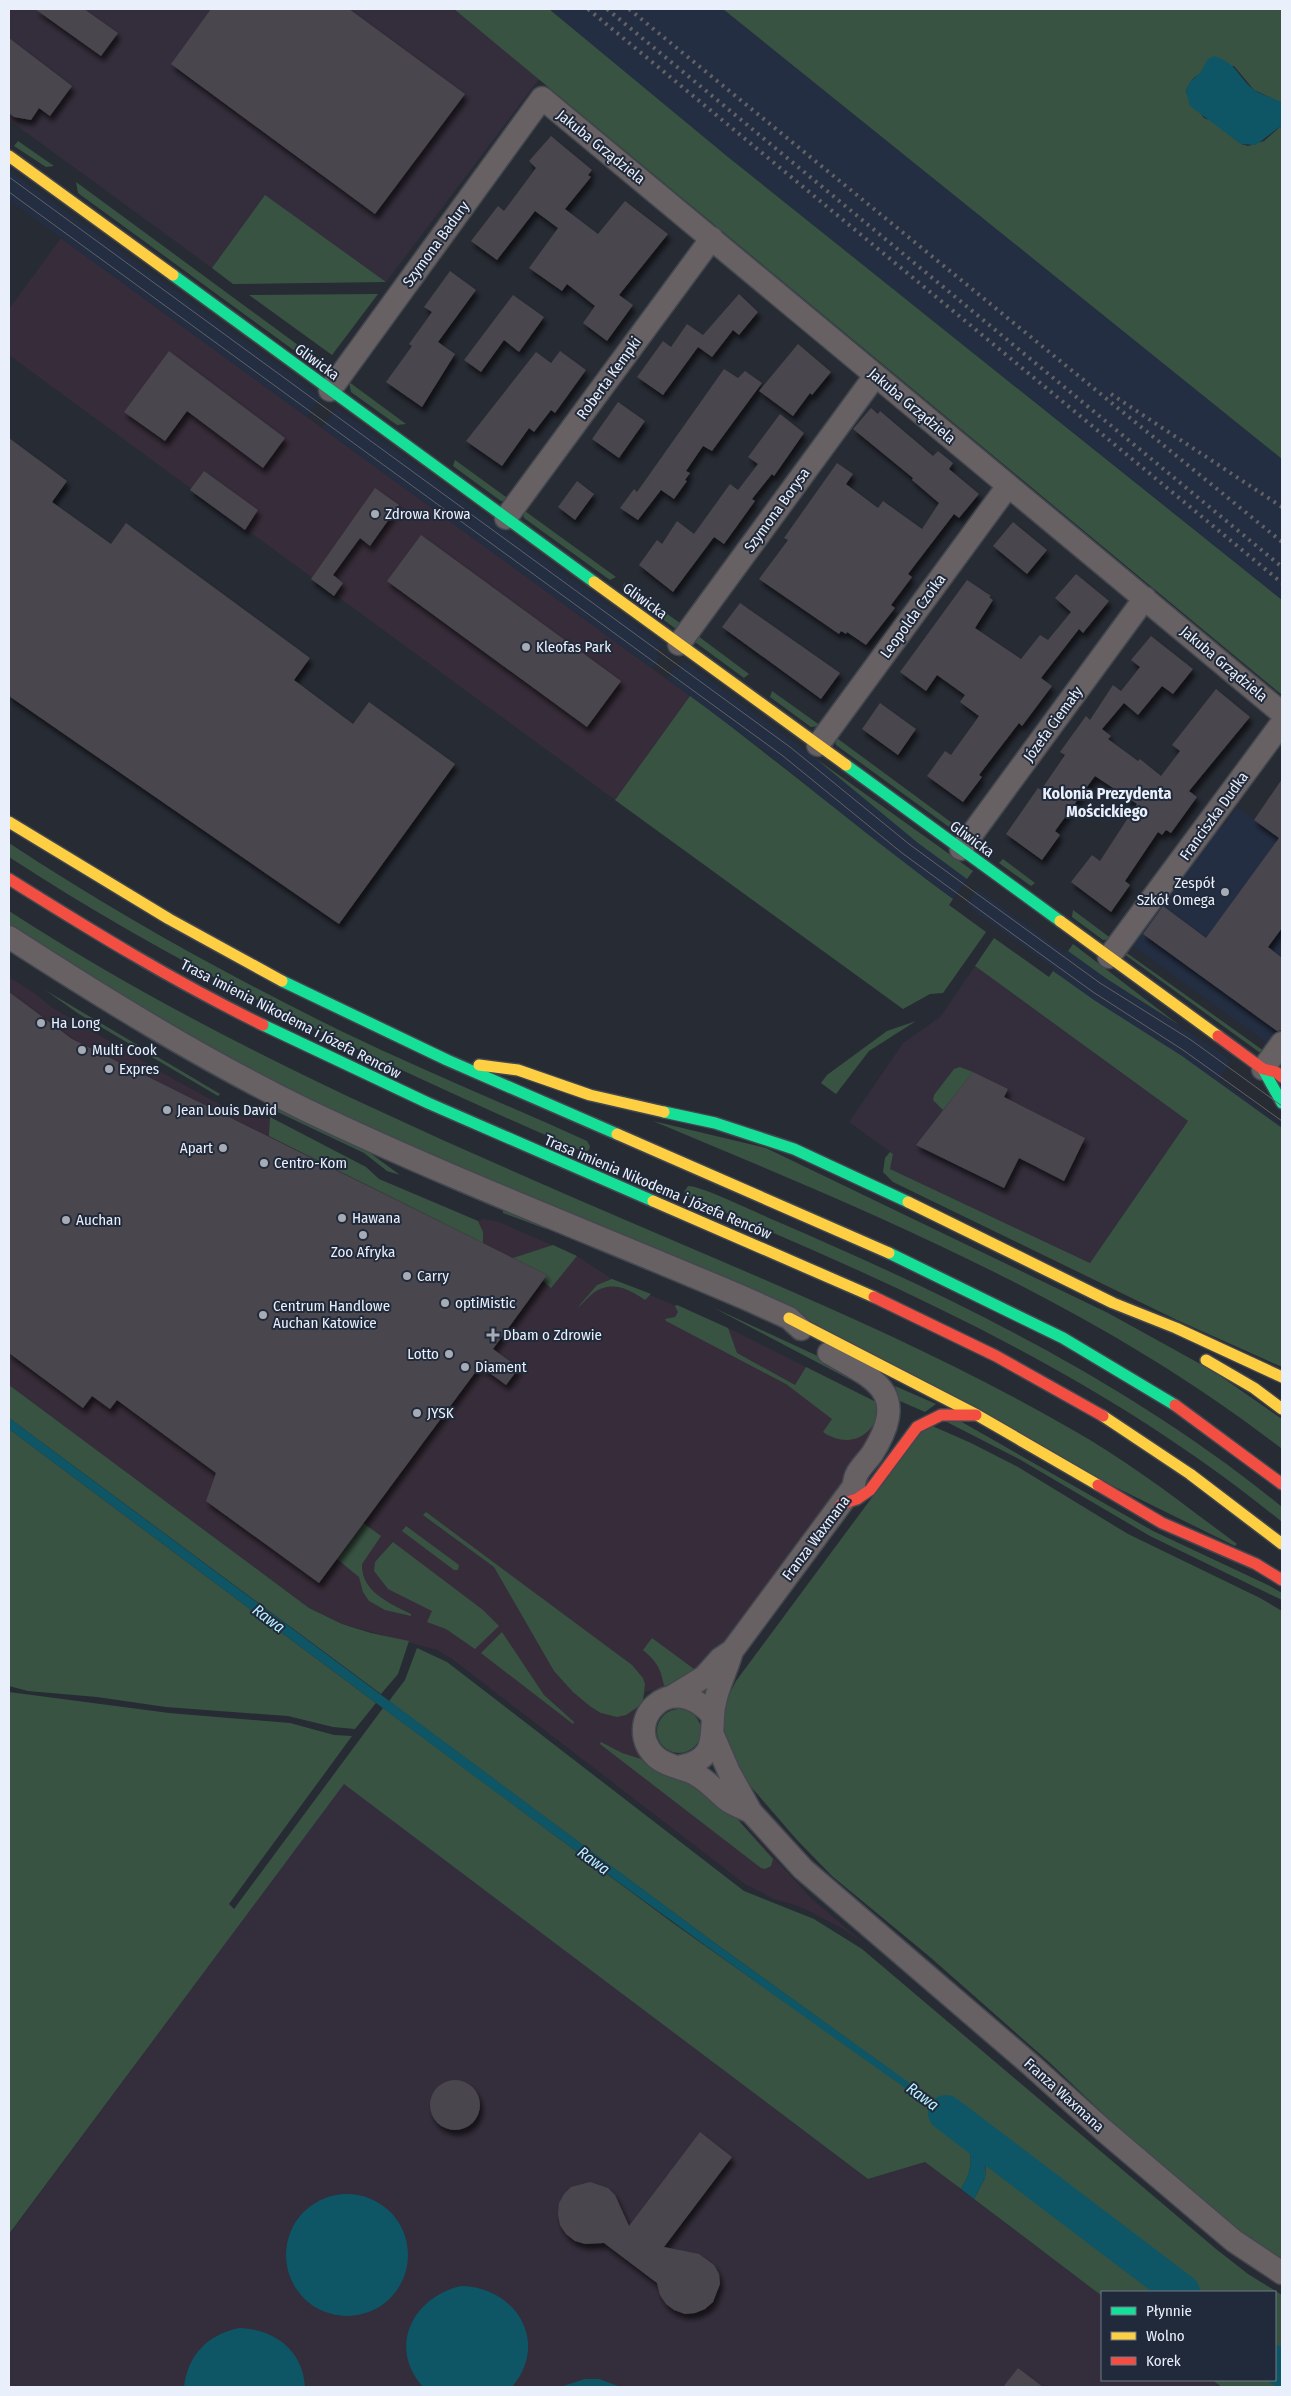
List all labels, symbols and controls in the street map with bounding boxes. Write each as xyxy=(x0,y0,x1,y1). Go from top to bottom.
street label: Jakuba Grządziela xyxy=(553,106,649,188)
street label: Szymona Badury xyxy=(399,197,473,290)
street label: Roberta Kempki xyxy=(573,333,645,423)
street label: Gliwicka xyxy=(291,340,343,384)
street label: Jakuba Grządziela xyxy=(865,364,959,448)
street label: Szymona Borysa xyxy=(740,464,814,556)
place label: Zdrowa Krowa xyxy=(385,505,471,523)
marker: Zdrowa Krowa xyxy=(369,508,381,520)
street label: Leopolda Czoika xyxy=(876,570,950,662)
street label: Gliwicka xyxy=(619,579,671,623)
street label: Jakuba Grządziela xyxy=(1177,622,1271,706)
place label: Kleofas Park xyxy=(536,638,611,656)
marker: Kleofas Park xyxy=(520,641,532,653)
street label: Józefa Ciemały xyxy=(1020,683,1087,765)
street label: Franciszka Dudka xyxy=(1176,768,1252,864)
district label: Kolonia Prezydenta Mościckiego xyxy=(1043,784,1171,821)
street label: Gliwicka xyxy=(946,817,998,861)
place label: Zespół Szkół Omega xyxy=(1137,874,1216,909)
marker: Zespół Szkół Omega xyxy=(1219,886,1231,898)
street label: Trasa imienia Nikodema i Józefa Renców xyxy=(178,955,404,1083)
place label: Ha Long xyxy=(51,1014,100,1032)
marker: Ha Long xyxy=(35,1017,47,1029)
place label: Multi Cook xyxy=(92,1041,157,1059)
marker: Multi Cook xyxy=(76,1044,88,1056)
place label: Expres xyxy=(119,1060,159,1078)
marker: Expres xyxy=(103,1063,115,1075)
place label: Jean Louis David xyxy=(177,1101,277,1119)
marker: Jean Louis David xyxy=(161,1104,173,1116)
street label: Trasa imienia Nikodema i Józefa Renców xyxy=(542,1131,774,1243)
place label: Apart xyxy=(180,1139,213,1157)
marker: Apart xyxy=(217,1142,229,1154)
place label: Centro-Kom xyxy=(274,1154,347,1172)
marker: Centro-Kom xyxy=(258,1157,270,1169)
place label: Hawana xyxy=(352,1209,401,1227)
place label: Auchan xyxy=(76,1211,121,1229)
marker: Hawana xyxy=(336,1212,348,1224)
marker: Auchan xyxy=(60,1214,72,1226)
marker: Zoo Afryka xyxy=(357,1229,369,1241)
place label: Zoo Afryka xyxy=(331,1243,395,1261)
place label: Carry xyxy=(417,1267,449,1285)
marker: Carry xyxy=(401,1270,413,1282)
place label: optiMistic xyxy=(455,1294,516,1312)
place label: Centrum Handlowe Auchan Katowice xyxy=(273,1297,390,1332)
marker: optiMistic xyxy=(439,1297,451,1309)
marker: Centrum Handlowe Auchan Katowice xyxy=(257,1309,269,1321)
place label: Dbam o Zdrowie xyxy=(503,1326,602,1344)
marker: Dbam o Zdrowie xyxy=(487,1329,499,1341)
place label: Lotto xyxy=(407,1345,439,1363)
marker: Lotto xyxy=(443,1348,455,1360)
place label: Diament xyxy=(475,1358,527,1376)
marker: Diament xyxy=(459,1361,471,1373)
place label: JYSK xyxy=(427,1404,454,1422)
marker: JYSK xyxy=(411,1407,423,1419)
street label: Franza Waxmana xyxy=(778,1492,854,1584)
water label: Rawa xyxy=(249,1600,289,1637)
water label: Rawa xyxy=(574,1842,614,1879)
street label: Franza Waxmana xyxy=(1020,2054,1108,2136)
water label: Rawa xyxy=(903,2078,943,2115)
legend xyxy=(1101,2291,1276,2381)
text: Płynnie xyxy=(1146,2302,1192,2320)
text: Wolno xyxy=(1146,2327,1185,2345)
text: Korek xyxy=(1146,2352,1181,2370)

